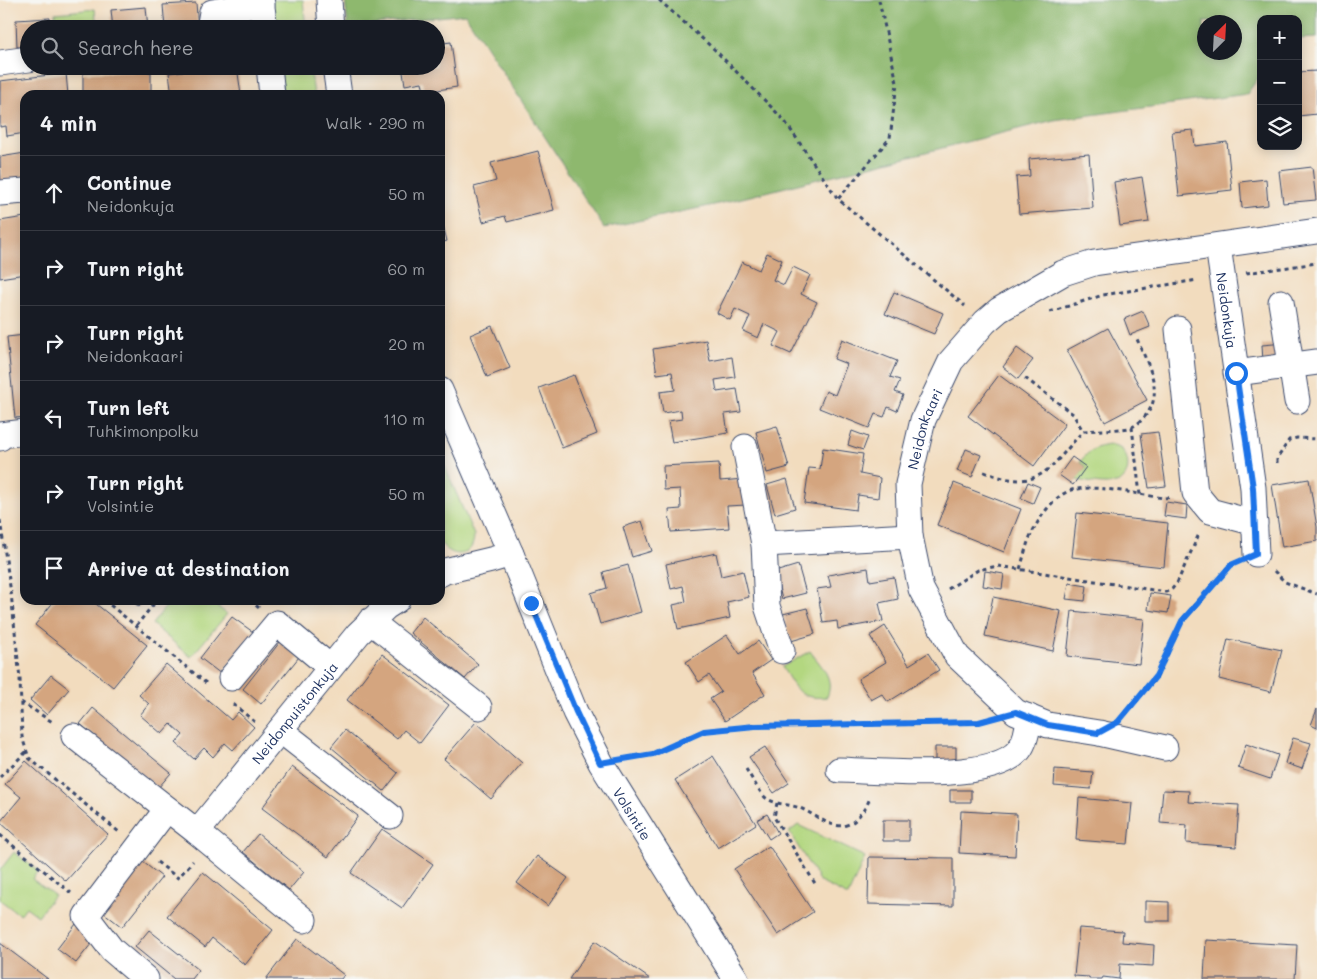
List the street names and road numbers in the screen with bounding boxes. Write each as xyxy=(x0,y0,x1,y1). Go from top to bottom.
street label: Neidonkuja xyxy=(1212,271,1242,350)
street label: Neidonkaari xyxy=(902,385,946,471)
street label: Neidonpuistonkuja xyxy=(247,657,341,768)
street label: Volsintie xyxy=(609,784,656,844)

